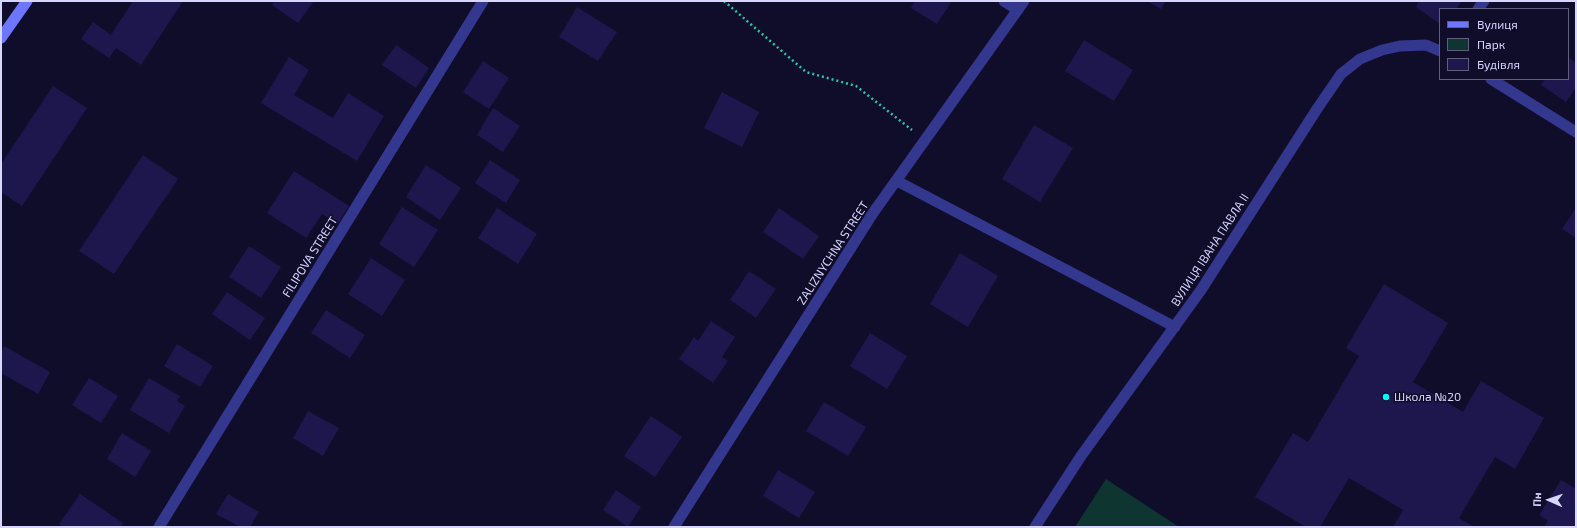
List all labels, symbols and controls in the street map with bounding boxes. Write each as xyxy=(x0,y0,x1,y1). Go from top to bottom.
legend xyxy=(1439,8,1569,80)
text: Вулиця xyxy=(1477,17,1518,31)
text: Парк xyxy=(1477,37,1505,51)
text: Будівля xyxy=(1477,57,1520,71)
street label: ВУЛИЦЯ ІВАНА ПАВЛА II xyxy=(1168,191,1252,309)
street label: ZALIZNYCHNA STREET xyxy=(794,199,872,307)
street label: FILIPOVA STREET xyxy=(279,214,341,300)
place label: Школа №20 xyxy=(1394,390,1461,404)
marker: Школа №20 xyxy=(1381,392,1391,402)
north arrow xyxy=(1529,480,1569,520)
text: Пн xyxy=(1530,492,1543,507)

